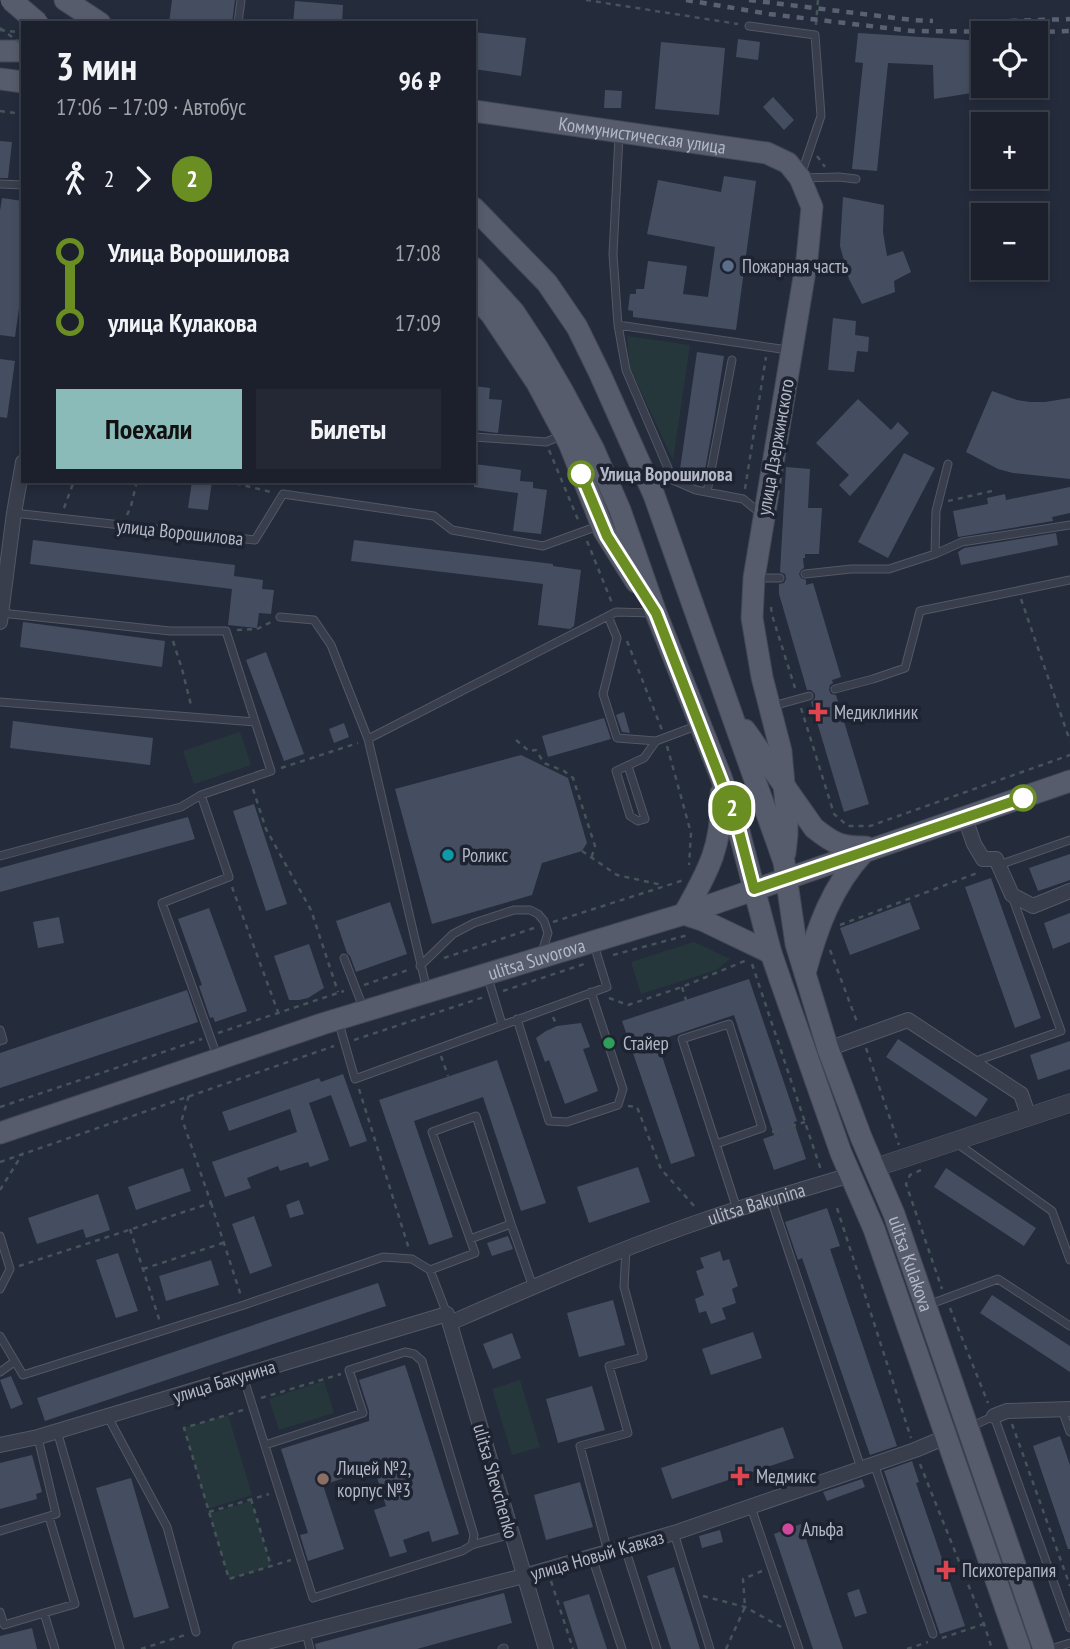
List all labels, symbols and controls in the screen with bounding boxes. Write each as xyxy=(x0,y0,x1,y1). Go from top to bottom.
map controls xyxy=(971,21,1048,280)
button: locate xyxy=(971,21,1048,98)
text: 3 мин xyxy=(56,41,137,90)
text: 96 ₽ xyxy=(398,64,441,97)
text: 17:06 – 17:09 · Автобус xyxy=(56,92,246,121)
street label: Коммунистическая улица xyxy=(557,111,727,159)
button: + xyxy=(971,112,1048,189)
icon: walk xyxy=(56,160,94,198)
icon: forward xyxy=(124,160,162,198)
text: 2 xyxy=(186,163,198,194)
text: 2 xyxy=(104,164,114,193)
button: − xyxy=(971,203,1048,280)
text: Улица Ворошилова xyxy=(108,236,289,269)
text: 17:08 xyxy=(395,238,441,267)
place label: Пожарная часть xyxy=(742,254,848,278)
marker: Пожарная часть xyxy=(720,258,736,274)
text: улица Кулакова xyxy=(108,306,257,339)
text: 17:09 xyxy=(395,308,441,337)
street label: улица Дзержинского xyxy=(751,377,799,517)
button: Поехали xyxy=(56,389,242,469)
button: Билеты xyxy=(256,389,441,469)
marker: Улица Ворошилова xyxy=(568,461,594,487)
place label: Улица Ворошилова xyxy=(599,462,733,486)
street label: улица Ворошилова xyxy=(115,513,245,551)
place label: Медиклиник xyxy=(834,700,919,724)
marker: Медиклиник xyxy=(808,702,828,722)
line badge: 2 xyxy=(709,785,755,831)
unlabelled marker xyxy=(1010,785,1036,811)
text: 2 xyxy=(726,792,738,823)
place label: Роликс xyxy=(462,843,509,867)
marker: Роликс xyxy=(440,847,456,863)
street label: ulitsa Suvorova xyxy=(485,933,588,985)
place label: Стайер xyxy=(623,1031,669,1055)
marker: Стайер xyxy=(601,1035,617,1051)
street label: ulitsa Bakunina xyxy=(704,1177,808,1230)
street label: ulitsa Kulakova xyxy=(884,1213,939,1315)
street label: улица Бакунина xyxy=(170,1354,278,1408)
street label: ulitsa Shevchenko xyxy=(468,1421,524,1541)
place label: Лицей №2, корпус №3 xyxy=(336,1456,411,1502)
place label: Медмикс xyxy=(756,1464,816,1488)
marker: Медмикс xyxy=(730,1466,750,1486)
marker: Лицей №2, корпус №3 xyxy=(315,1471,331,1487)
place label: Альфа xyxy=(802,1517,844,1541)
marker: Альфа xyxy=(780,1521,796,1537)
street label: улица Новый Кавказ xyxy=(527,1524,667,1586)
place label: Психотерапия xyxy=(962,1558,1056,1582)
marker: Психотерапия xyxy=(936,1560,956,1580)

